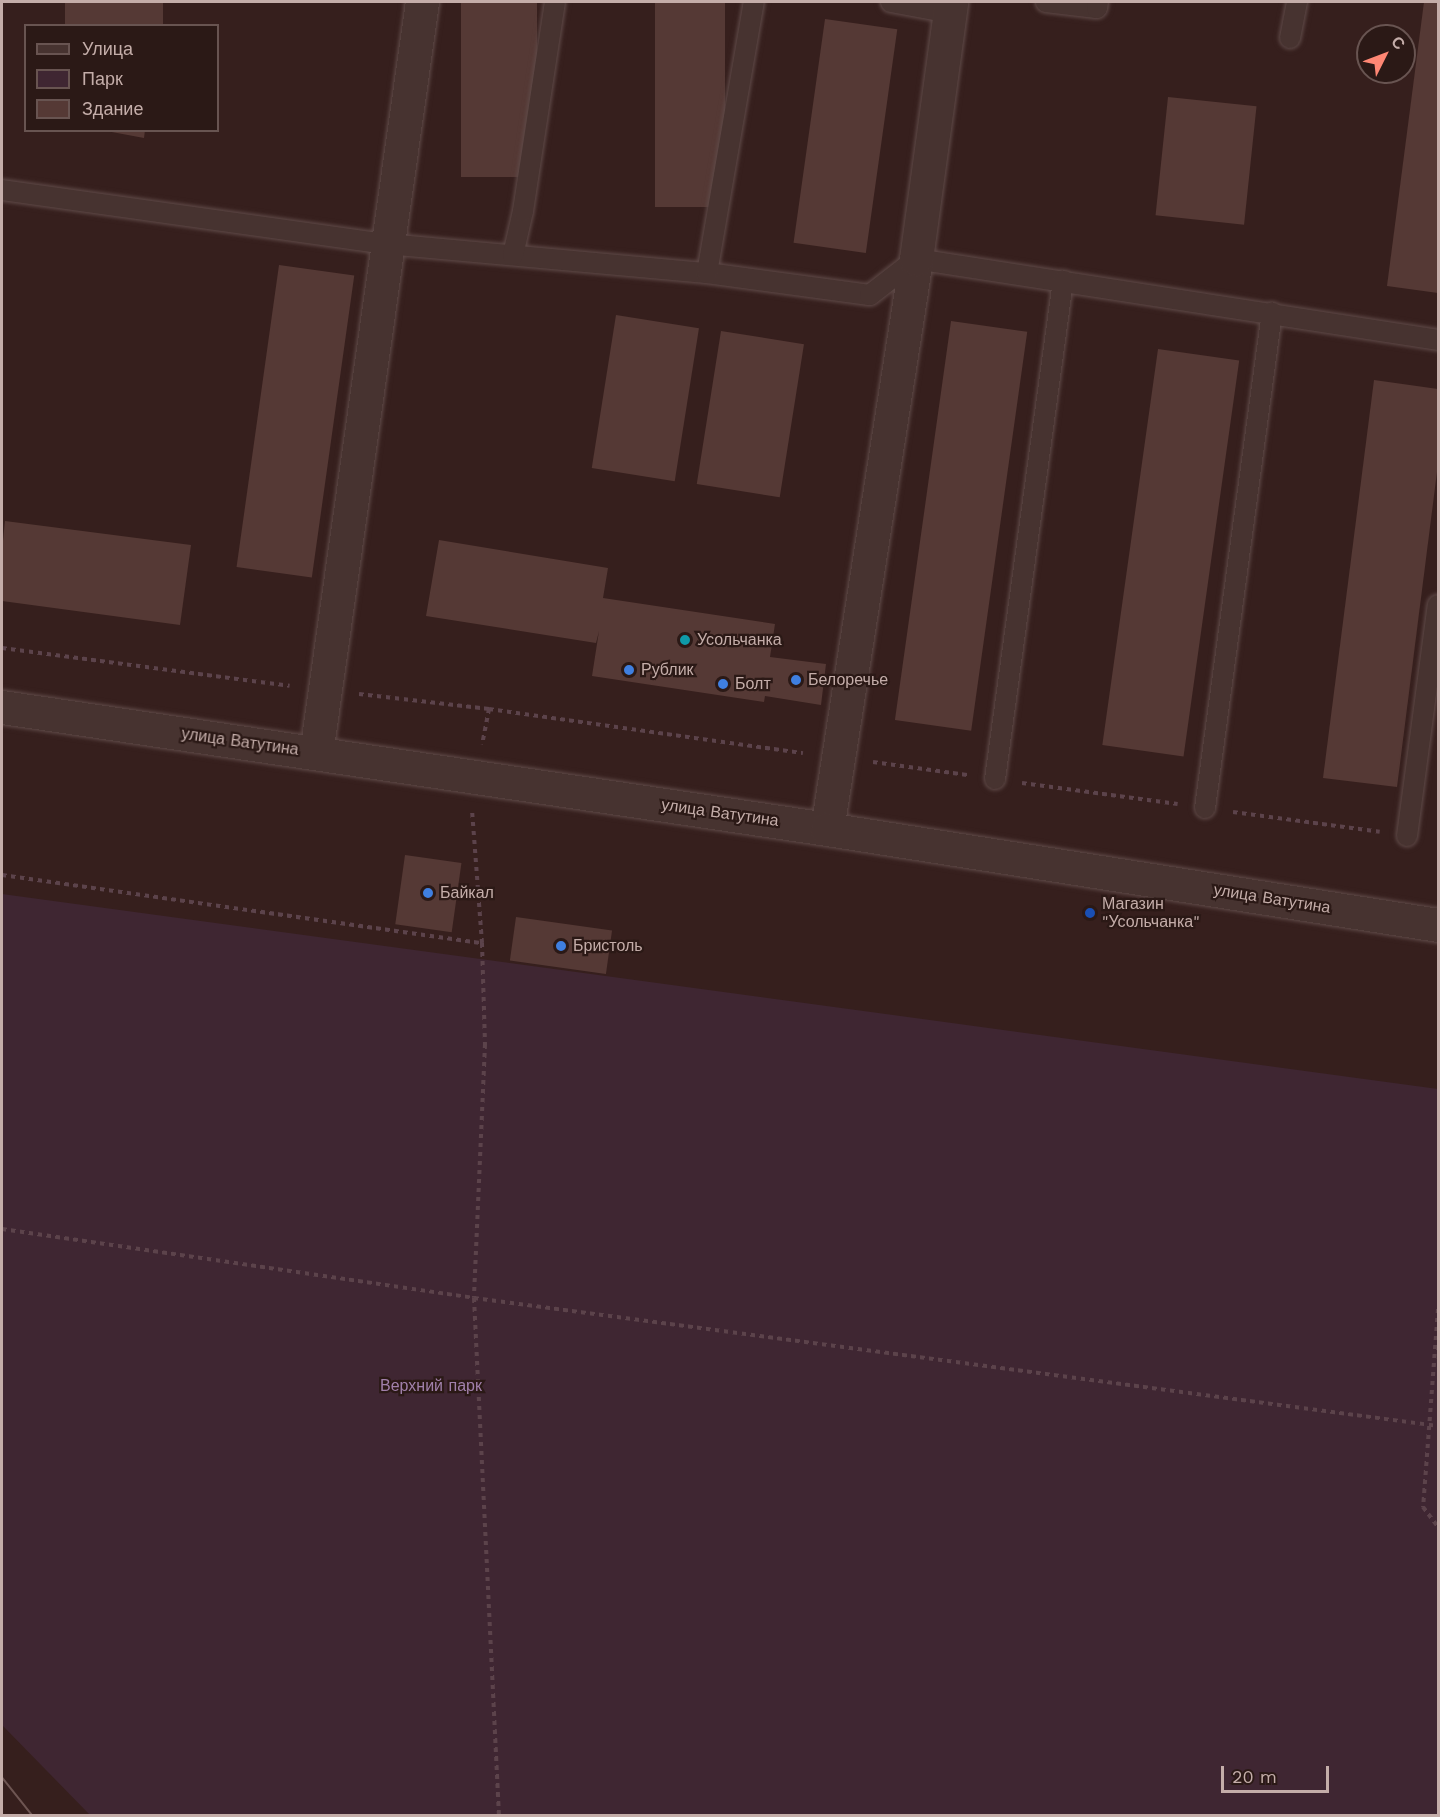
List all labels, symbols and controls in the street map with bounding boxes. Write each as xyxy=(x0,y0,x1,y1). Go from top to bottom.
legend xyxy=(24,24,219,132)
north arrow xyxy=(1356,24,1416,84)
text: С xyxy=(1387,32,1409,54)
text: Улица xyxy=(82,38,133,59)
text: Парк xyxy=(82,68,123,89)
text: Здание xyxy=(82,98,143,119)
place label: Усольчанка xyxy=(697,630,782,650)
marker: Усольчанка xyxy=(678,633,692,647)
place label: Рублик xyxy=(641,660,694,680)
marker: Рублик xyxy=(622,663,636,677)
place label: Белоречье xyxy=(808,670,888,690)
marker: Белоречье xyxy=(789,673,803,687)
place label: Болт xyxy=(735,674,771,694)
marker: Болт xyxy=(716,677,730,691)
street label: улица Ватутина xyxy=(180,724,300,760)
street label: улица Ватутина xyxy=(660,795,780,831)
street label: улица Ватутина xyxy=(1212,880,1332,918)
place label: Байкал xyxy=(440,883,494,903)
marker: Байкал xyxy=(421,886,435,900)
place label: Магазин "Усольчанка" xyxy=(1102,894,1200,932)
marker: Магазин "Усольчанка" xyxy=(1083,906,1097,920)
place label: Бристоль xyxy=(573,936,643,956)
marker: Бристоль xyxy=(554,939,568,953)
park label: Верхний парк xyxy=(380,1376,482,1396)
scale bar xyxy=(1224,1754,1332,1792)
text: 20 m xyxy=(1232,1766,1277,1787)

